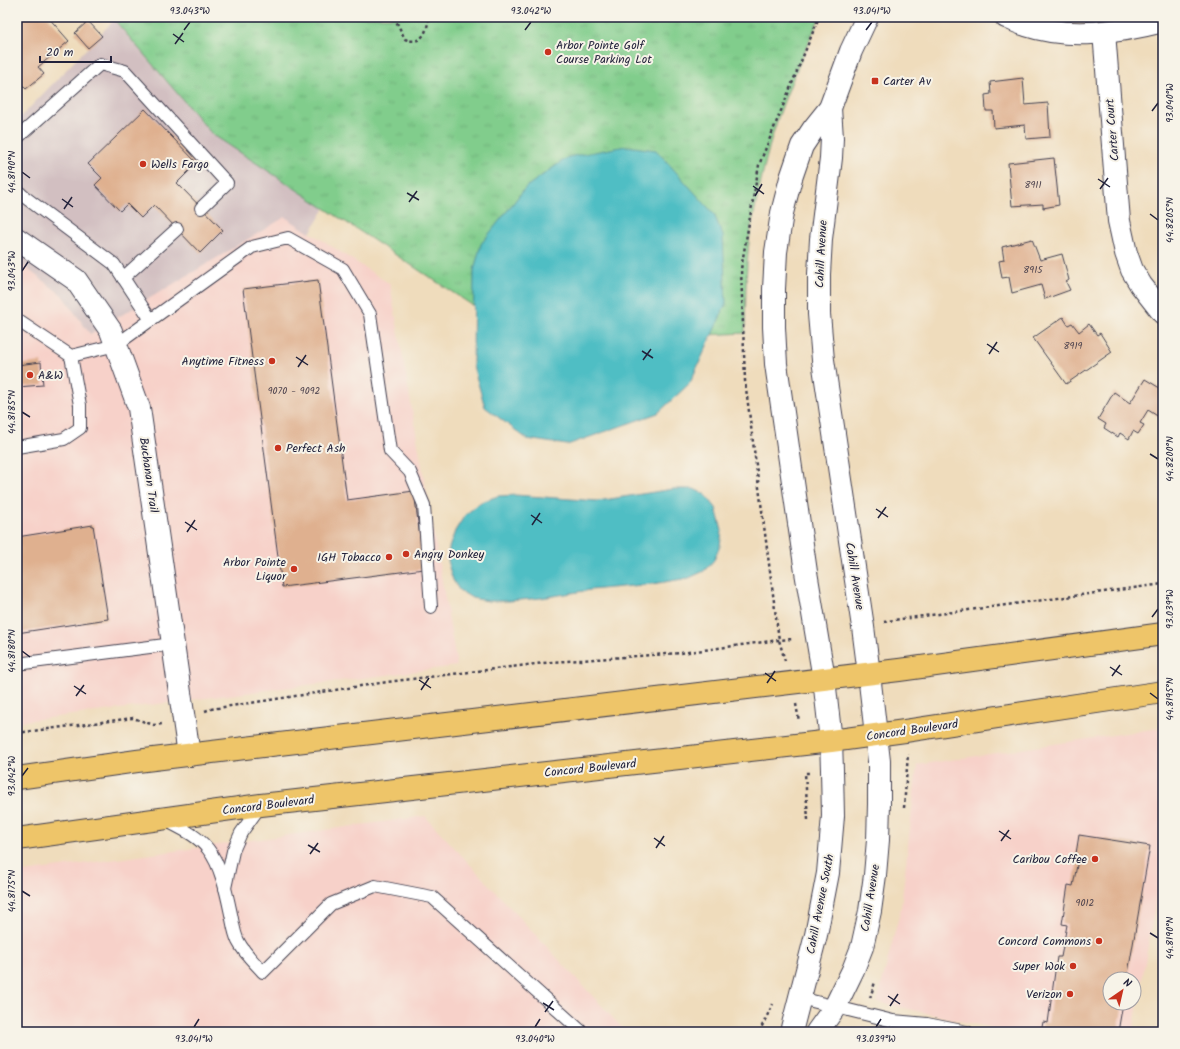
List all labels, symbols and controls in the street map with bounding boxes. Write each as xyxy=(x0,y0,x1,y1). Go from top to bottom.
text: 93.043°W xyxy=(170,3,210,19)
text: 93.042°W xyxy=(511,3,551,19)
text: 93.041°W xyxy=(853,3,891,19)
place label: Arbor Pointe Golf Course Parking Lot xyxy=(556,36,652,69)
scale bar xyxy=(40,38,111,64)
text: 20 m xyxy=(46,43,74,62)
marker: Arbor Pointe Golf Course Parking Lot xyxy=(543,47,553,57)
place label: Carter Av xyxy=(883,72,932,91)
marker: Carter Av xyxy=(870,76,880,86)
text: 93.040°W xyxy=(1162,83,1178,123)
street label: Carter Court xyxy=(1100,98,1125,162)
text: 44.8190°N xyxy=(4,150,20,193)
place label: Wells Fargo xyxy=(151,155,209,174)
marker: Wells Fargo xyxy=(138,159,148,169)
house number: 8911 xyxy=(1024,177,1042,193)
text: 44.8205°N xyxy=(1162,197,1178,243)
street label: Cahill Avenue xyxy=(810,219,833,289)
text: 93.043°W xyxy=(4,251,20,291)
house number: 8915 xyxy=(1023,262,1043,278)
house number: 8919 xyxy=(1064,338,1083,354)
place label: Anytime Fitness xyxy=(182,352,264,371)
marker: Anytime Fitness xyxy=(267,356,277,366)
place label: A&W xyxy=(38,366,63,385)
marker: A&W xyxy=(25,370,35,380)
house number: 9070 - 9092 xyxy=(268,383,321,399)
text: 44.8185°N xyxy=(4,390,20,434)
street label: Buchanan Trail xyxy=(134,436,163,514)
text: 44.8200°N xyxy=(1162,436,1178,482)
place label: Perfect Ash xyxy=(286,439,345,458)
marker: Perfect Ash xyxy=(273,443,283,453)
street label: Cahill Avenue xyxy=(840,541,869,612)
place label: Angry Donkey xyxy=(414,545,484,564)
place label: IGH Tobacco xyxy=(317,548,381,567)
marker: Angry Donkey xyxy=(401,549,411,559)
marker: IGH Tobacco xyxy=(384,552,394,562)
place label: Arbor Pointe Liquor xyxy=(223,553,287,586)
marker: Arbor Pointe Liquor xyxy=(289,564,299,574)
text: 93.039°W xyxy=(1162,589,1178,629)
text: 44.8180°N xyxy=(4,629,20,673)
text: 44.8195°N xyxy=(1162,677,1178,720)
street label: Concord Boulevard xyxy=(865,715,960,746)
street label: Concord Boulevard xyxy=(543,754,638,783)
text: 93.042°W xyxy=(4,756,20,796)
street label: Concord Boulevard xyxy=(221,790,316,821)
place label: Caribou Coffee xyxy=(1013,850,1088,869)
street label: Cahill Avenue South xyxy=(801,852,840,956)
marker: Caribou Coffee xyxy=(1090,854,1100,864)
street label: Cahill Avenue xyxy=(856,862,885,933)
text: 44.8175°N xyxy=(4,869,20,912)
house number: 9012 xyxy=(1076,895,1095,911)
text: 44.8190°N xyxy=(1162,916,1178,959)
place label: Concord Commons xyxy=(998,932,1091,951)
marker: Concord Commons xyxy=(1094,936,1104,946)
place label: Super Wok xyxy=(1012,957,1065,976)
marker: Super Wok xyxy=(1068,961,1078,971)
north arrow xyxy=(1102,971,1142,1011)
text: N xyxy=(1119,974,1135,993)
place label: Verizon xyxy=(1026,985,1062,1004)
marker: Verizon xyxy=(1065,989,1075,999)
text: 93.041°W xyxy=(175,1031,213,1047)
text: 93.040°W xyxy=(515,1031,555,1047)
text: 93.039°W xyxy=(856,1031,896,1047)

